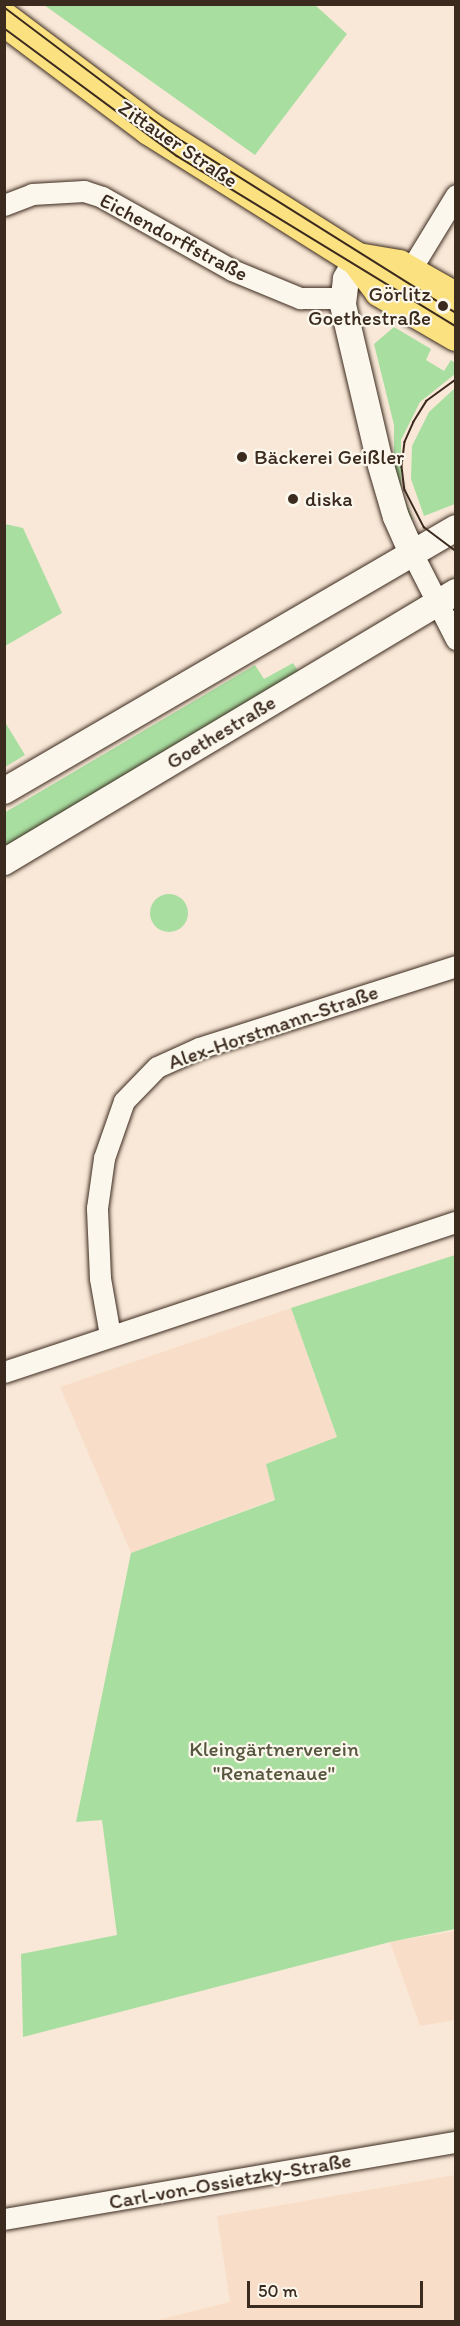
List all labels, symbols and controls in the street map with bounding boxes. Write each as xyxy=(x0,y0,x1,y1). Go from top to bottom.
street label: Zittauer Straße xyxy=(113,95,243,193)
street label: Eichendorffstraße xyxy=(96,187,252,287)
place label: Görlitz Goethestraße xyxy=(308,281,431,331)
marker: Görlitz Goethestraße xyxy=(436,299,450,313)
place label: Bäckerei Geißler xyxy=(254,444,404,470)
marker: Bäckerei Geißler xyxy=(235,450,249,464)
place label: diska xyxy=(305,486,353,512)
marker: diska xyxy=(286,492,300,506)
street label: Goethestraße xyxy=(162,690,280,774)
street label: Alex-Horstmann-Straße xyxy=(165,979,381,1075)
park label: Kleingärtnerverein "Renatenaue" xyxy=(189,1736,359,1786)
street label: Carl-von-Ossietzky-Straße xyxy=(107,2147,353,2215)
scale bar xyxy=(250,2269,426,2307)
text: 50 m xyxy=(258,2280,298,2302)

